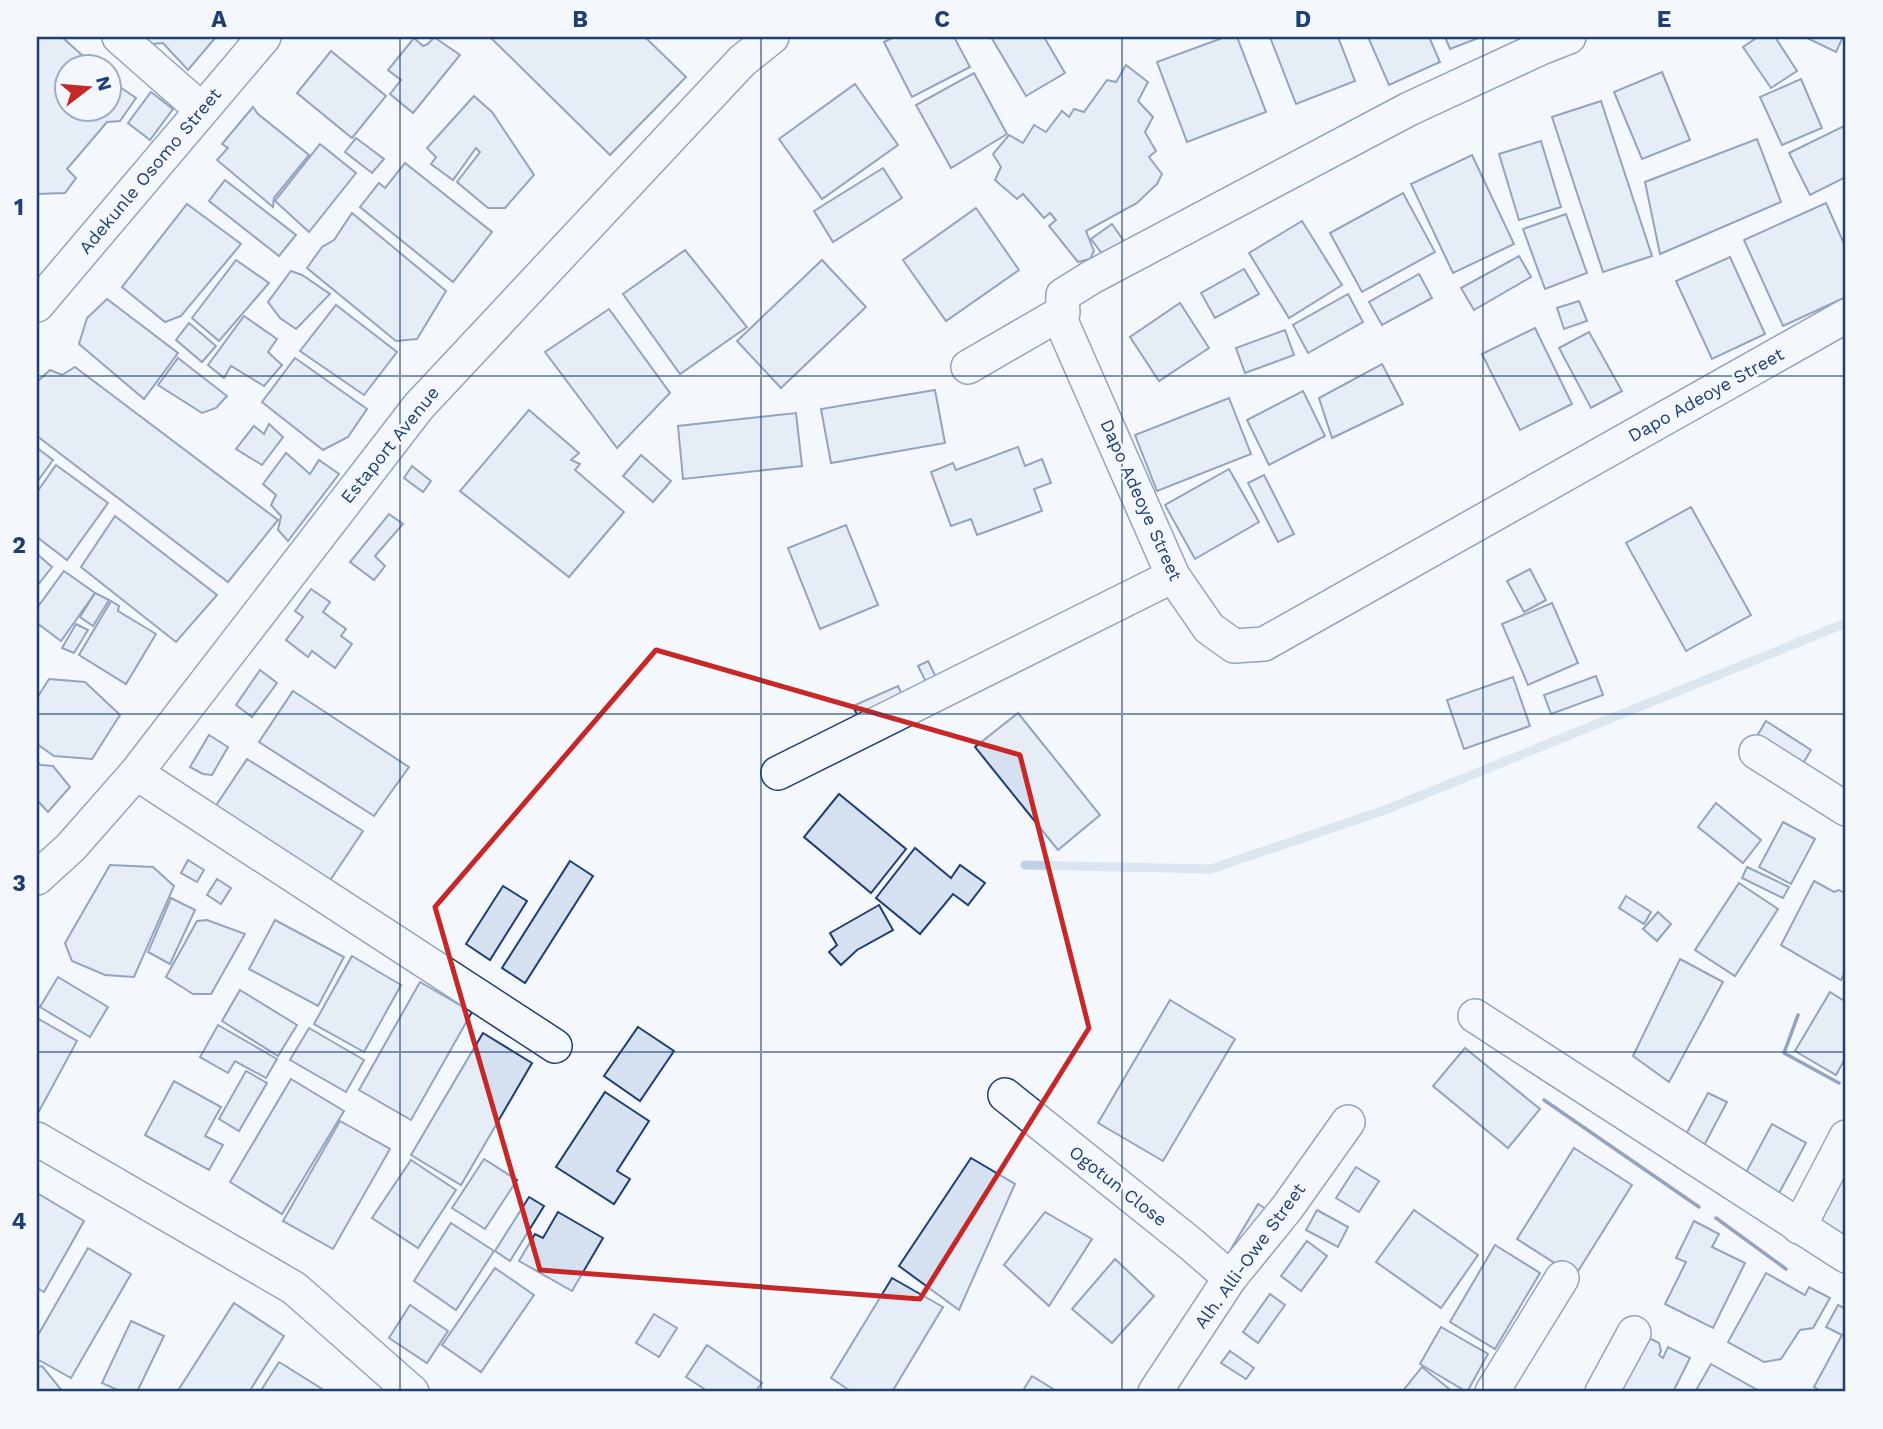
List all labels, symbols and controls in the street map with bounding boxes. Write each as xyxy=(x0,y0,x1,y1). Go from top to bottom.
text: A xyxy=(211,6,227,33)
text: B xyxy=(572,6,588,33)
text: C xyxy=(934,6,950,33)
text: D xyxy=(1295,6,1311,33)
text: E xyxy=(1657,6,1671,33)
north arrow xyxy=(52,52,122,122)
text: N xyxy=(91,74,117,93)
street label: Adekunle Osomo Street xyxy=(74,83,225,258)
text: 1 xyxy=(14,194,24,221)
street label: Dapo Adeoye Street xyxy=(1624,343,1788,446)
street label: Estaport Avenue xyxy=(336,382,443,507)
street label: Dapo Adeoye Street xyxy=(1096,416,1187,584)
text: 2 xyxy=(12,532,26,559)
text: 3 xyxy=(12,870,26,897)
street label: Ogotun Close xyxy=(1065,1141,1171,1230)
street label: Alh. Alli-Owe Street xyxy=(1190,1179,1310,1332)
text: 4 xyxy=(12,1208,27,1235)

